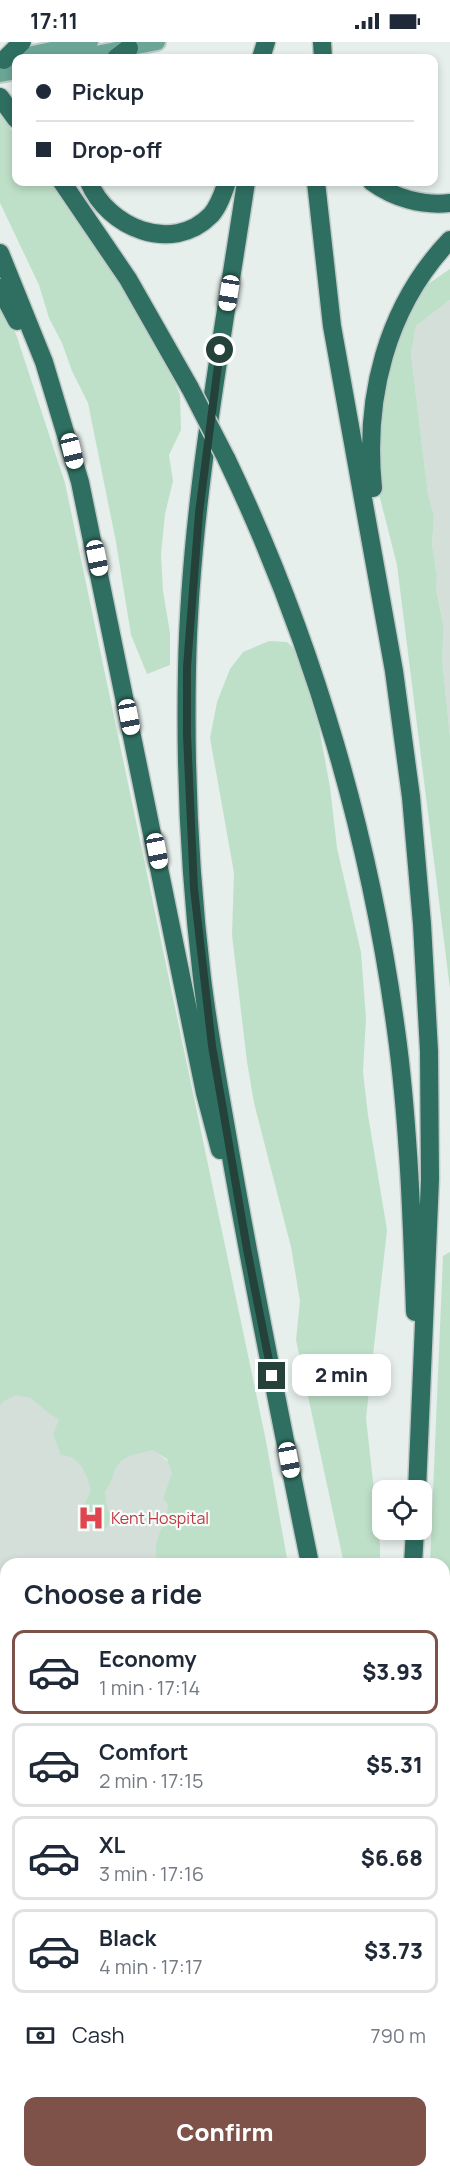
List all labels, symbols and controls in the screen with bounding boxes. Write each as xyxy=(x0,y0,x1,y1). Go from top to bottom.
text: 17:11 xyxy=(30,6,78,36)
text: Pickup xyxy=(72,77,144,107)
text: Drop-off xyxy=(72,135,162,165)
car xyxy=(217,274,241,312)
route start xyxy=(206,336,233,363)
car xyxy=(59,431,85,471)
car xyxy=(84,539,110,577)
car xyxy=(117,698,141,736)
car xyxy=(145,832,169,870)
callout: 2 min xyxy=(293,1355,392,1397)
text: 2 min xyxy=(315,1361,368,1388)
route end xyxy=(258,1362,285,1389)
car xyxy=(277,1441,301,1479)
map controls xyxy=(372,1480,432,1540)
button: locate xyxy=(372,1480,432,1540)
hospital icon: Kent Hospital xyxy=(76,1503,106,1533)
place label: Kent Hospital xyxy=(111,1507,209,1529)
text: Choose a ride xyxy=(24,1575,202,1612)
text: Economy xyxy=(99,1644,197,1674)
icon: car xyxy=(27,1645,81,1699)
text: $3.93 xyxy=(362,1657,423,1687)
text: 1 min · 17:14 xyxy=(99,1674,200,1701)
text: Comfort xyxy=(99,1737,188,1767)
icon: car xyxy=(27,1738,81,1792)
text: $5.31 xyxy=(366,1750,423,1780)
text: 2 min · 17:15 xyxy=(99,1767,204,1794)
text: XL xyxy=(99,1830,125,1860)
icon: car xyxy=(27,1831,81,1885)
text: $6.68 xyxy=(361,1843,423,1873)
text: 3 min · 17:16 xyxy=(99,1860,204,1887)
text: Black xyxy=(99,1923,156,1953)
icon: car xyxy=(27,1924,81,1978)
text: $3.73 xyxy=(364,1936,423,1966)
text: 4 min · 17:17 xyxy=(99,1953,203,1980)
icon: cash xyxy=(24,2019,57,2052)
text: Cash xyxy=(72,2020,125,2050)
text: 790 m xyxy=(370,2022,426,2049)
button: Confirm xyxy=(24,2097,426,2166)

